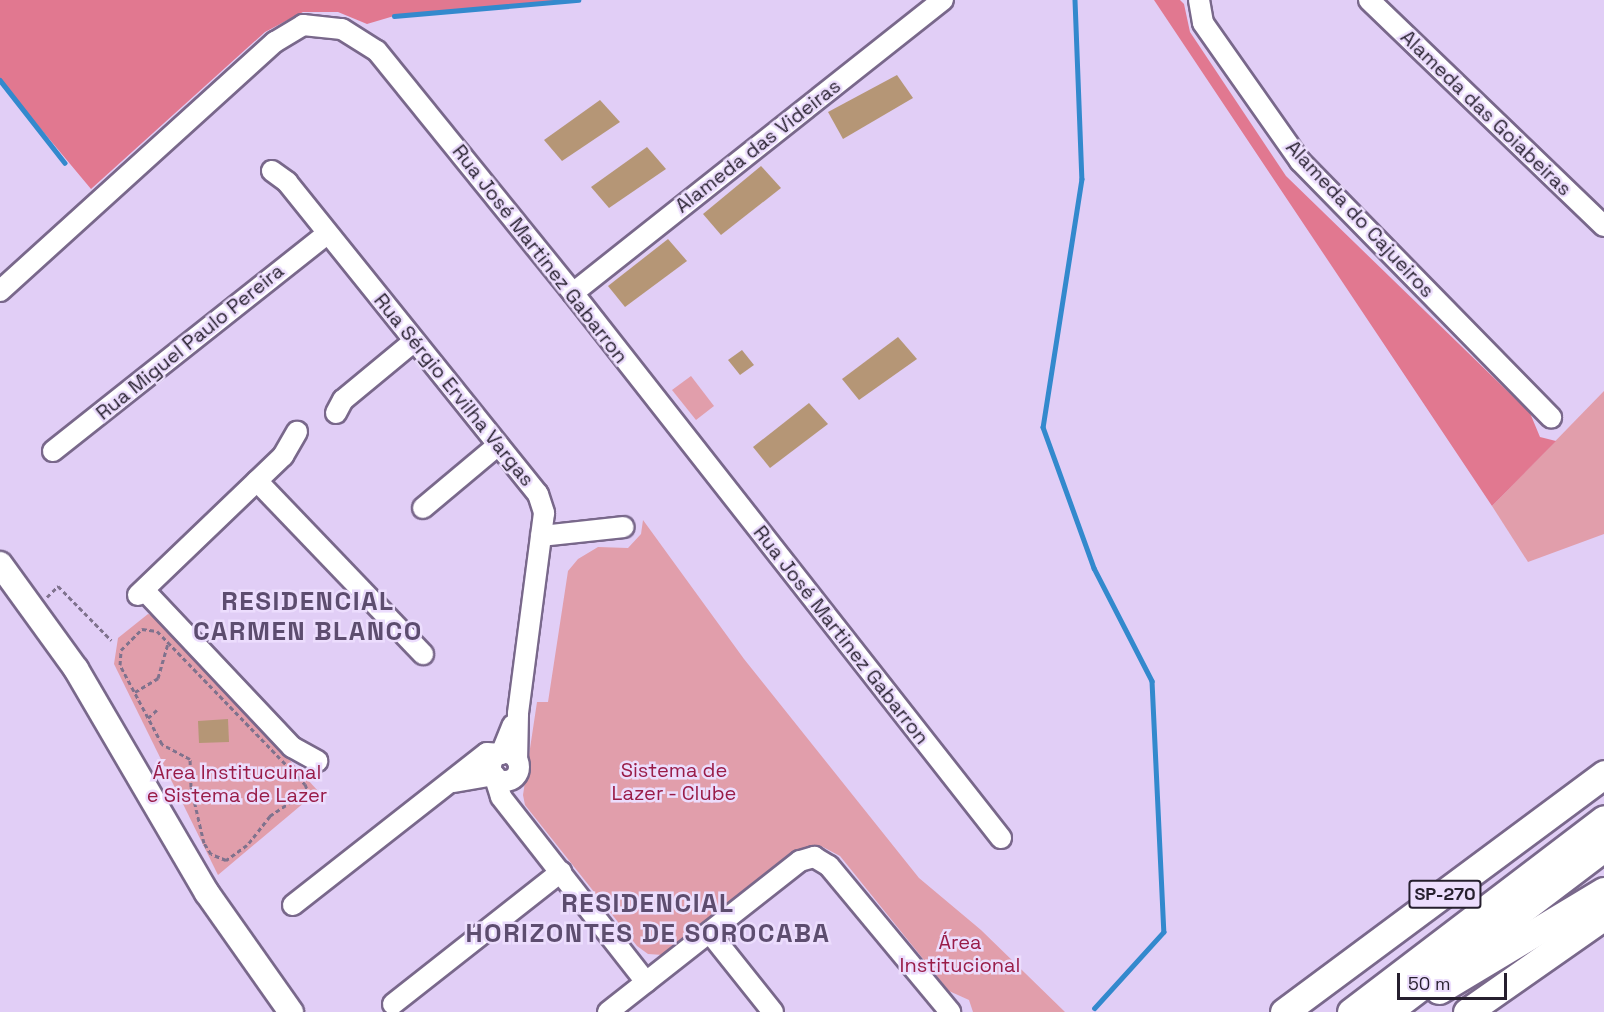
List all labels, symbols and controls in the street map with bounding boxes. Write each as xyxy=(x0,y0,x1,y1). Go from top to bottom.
street label: Alameda das Goiabeiras xyxy=(1396,25,1576,201)
street label: Alameda das Videiras xyxy=(670,74,846,218)
street label: Alameda do Cajueiros xyxy=(1281,135,1439,303)
street label: Rua José Martinez Gabarron xyxy=(447,140,633,368)
street label: Rua Miguel Paulo Pereira xyxy=(91,259,289,425)
street label: Rua Sérgio Ervilha Vargas xyxy=(369,289,539,491)
street label: Rua José Martinez Gabarron xyxy=(748,521,934,749)
district label: RESIDENCIAL CARMEN BLANCO xyxy=(193,586,423,648)
park label: Sistema de Lazer - Clube xyxy=(611,758,737,805)
park label: Área Institucuinal e Sistema de Lazer xyxy=(147,761,327,808)
road number: SP-270 xyxy=(1408,879,1482,909)
district label: RESIDENCIAL HORIZONTES DE SOROCABA xyxy=(466,888,830,950)
park label: Área Institucional xyxy=(900,930,1020,977)
scale bar xyxy=(1400,961,1510,999)
text: 50 m xyxy=(1408,972,1450,995)

